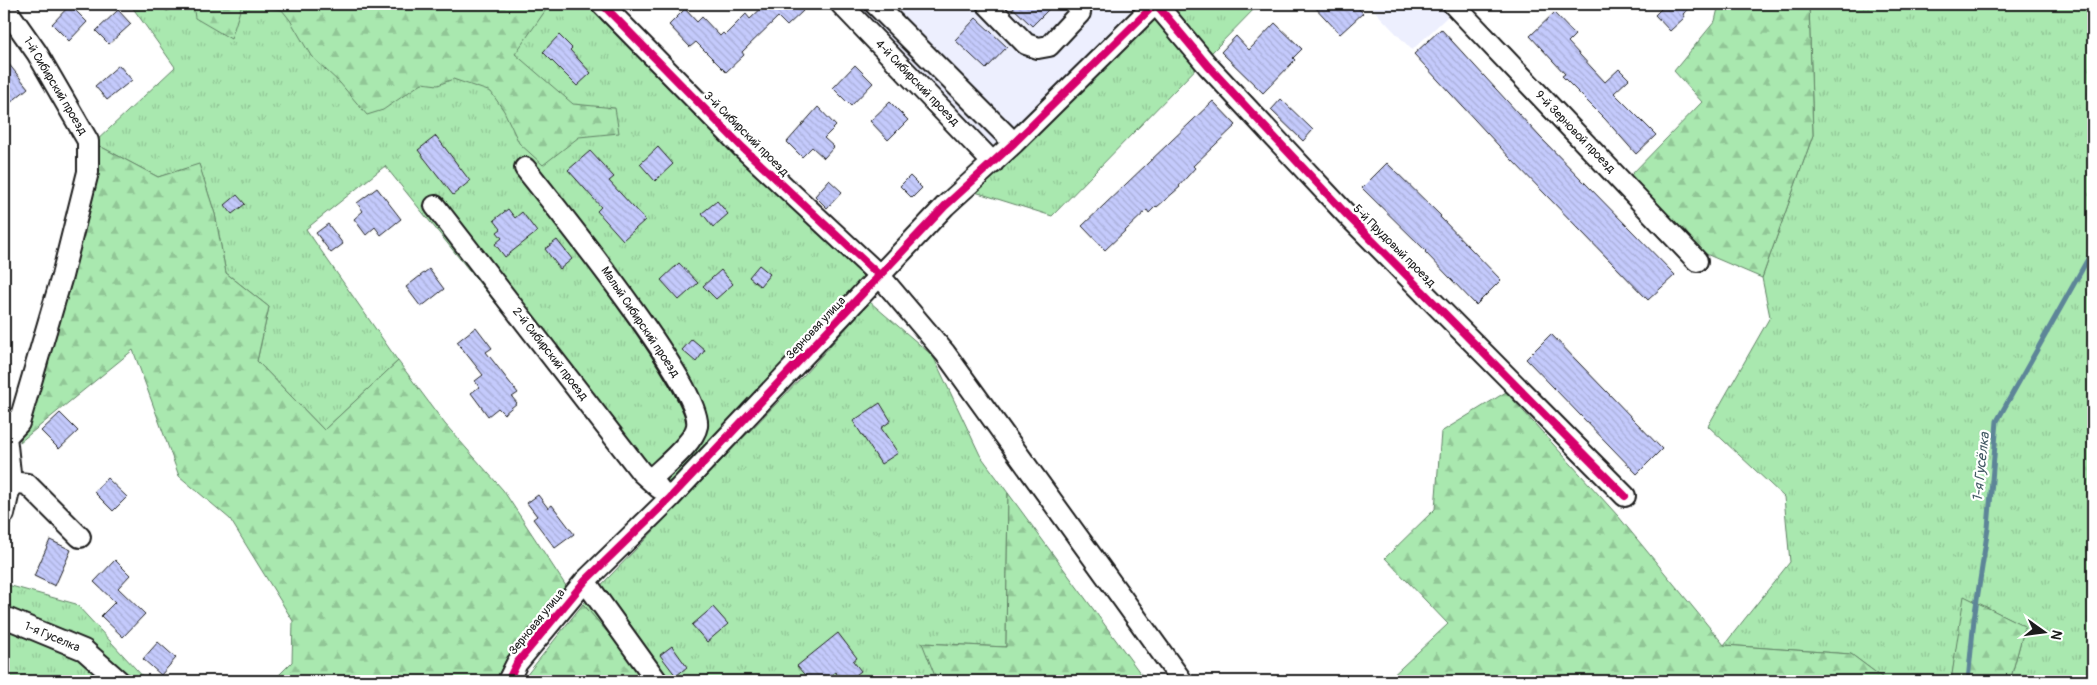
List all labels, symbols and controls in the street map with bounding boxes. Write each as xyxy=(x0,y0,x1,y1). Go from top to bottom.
street label: 1-й Сибирский проезд xyxy=(20,34,91,139)
street label: 4-й Сибирский проезд xyxy=(872,37,963,130)
street label: 3-й Сибирский проезд xyxy=(700,88,792,180)
street label: 9-й Зерновой проезд xyxy=(1532,88,1619,177)
street label: 5-й Прудовый проезд xyxy=(1350,202,1439,291)
street label: Малый Сибирский проезд xyxy=(597,264,683,381)
street label: Зерновая улица xyxy=(783,293,849,363)
street label: 2-й Сибирский проезд xyxy=(509,304,591,404)
water label: 1-я Гусёлка xyxy=(1969,430,1993,502)
street label: Зерновая улица xyxy=(506,586,569,658)
north arrow xyxy=(2020,608,2070,658)
street label: 1-я Гуселка xyxy=(22,619,82,656)
text: N xyxy=(2047,628,2066,642)

